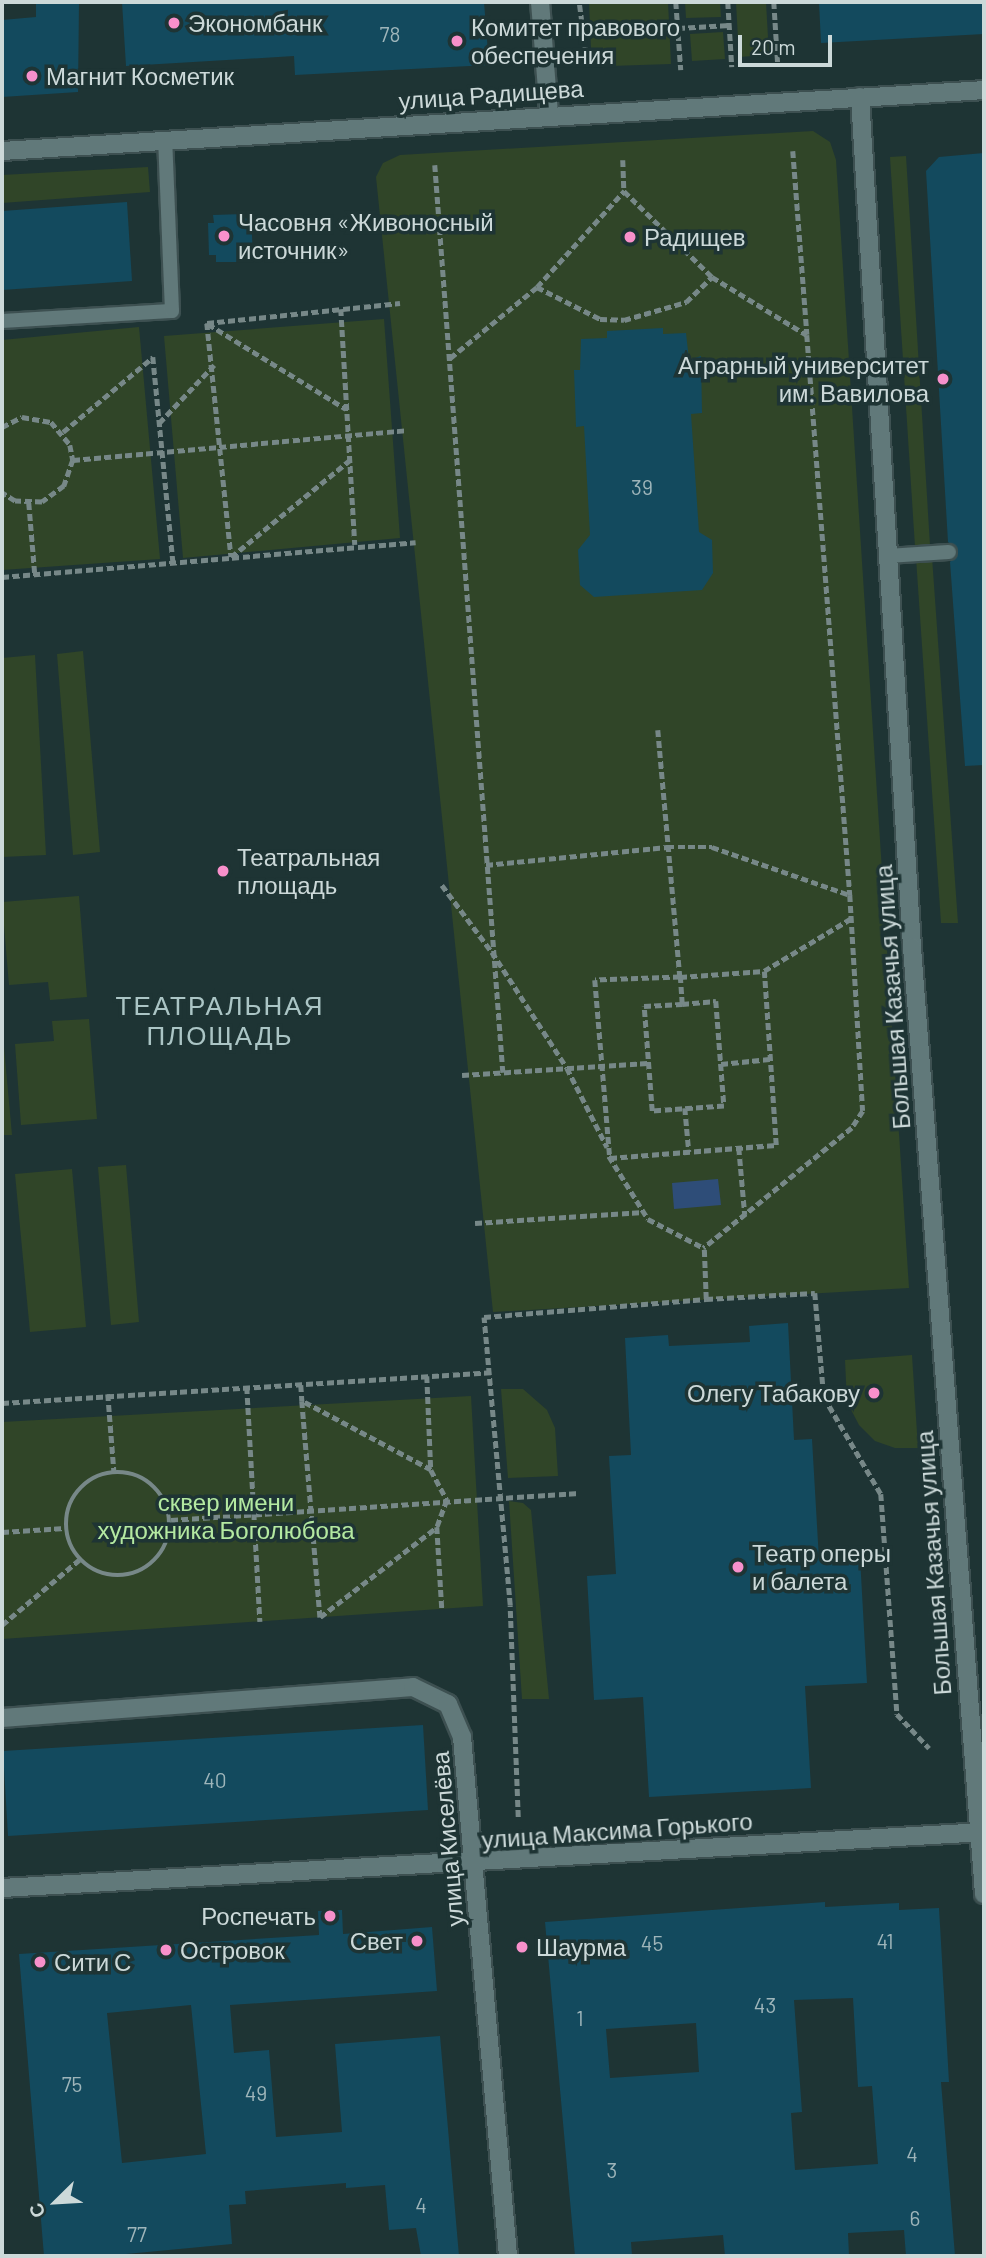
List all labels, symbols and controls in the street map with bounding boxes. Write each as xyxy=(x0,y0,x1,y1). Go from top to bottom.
place label: Экономбанк xyxy=(188,9,322,37)
place label: Комитет правового обеспечения xyxy=(471,13,680,69)
marker: Экономбанк xyxy=(166,15,182,31)
house number: 78 xyxy=(380,21,400,47)
scale bar xyxy=(741,21,836,65)
marker: Комитет правового обеспечения xyxy=(449,33,465,49)
text: 20 m xyxy=(751,34,796,59)
place label: Магнит Косметик xyxy=(46,62,234,90)
marker: Магнит Косметик xyxy=(24,68,40,84)
street label: улица Радищева xyxy=(398,73,584,115)
place label: Часовня «Живоносный источник» xyxy=(238,208,494,264)
place label: Радищев xyxy=(644,223,746,251)
marker: Часовня «Живоносный источник» xyxy=(216,228,232,244)
marker: Радищев xyxy=(622,229,638,245)
place label: Аграрный университет им. Вавилова xyxy=(678,351,929,407)
marker: Аграрный университет им. Вавилова xyxy=(935,371,951,387)
house number: 39 xyxy=(631,474,653,500)
place label: Театральная площадь xyxy=(237,843,380,899)
marker: Театральная площадь xyxy=(215,863,231,879)
street label: Большая Казачья улица xyxy=(868,864,916,1130)
district label: ТЕАТРАЛЬНАЯ ПЛОЩАДЬ xyxy=(117,989,323,1050)
place label: Олегу Табакову xyxy=(687,1379,860,1407)
marker: Олегу Табакову xyxy=(866,1385,882,1401)
street label: Большая Казачья улица xyxy=(909,1430,957,1696)
park label: сквер имени художника Боголюбова xyxy=(97,1488,355,1544)
place label: Театр оперы и балета xyxy=(752,1539,891,1595)
marker: Театр оперы и балета xyxy=(730,1559,746,1575)
street label: улица Киселёва xyxy=(425,1750,469,1928)
house number: 40 xyxy=(203,1767,227,1793)
street label: улица Максима Горького xyxy=(481,1806,753,1854)
place label: Роспечать xyxy=(201,1902,316,1930)
marker: Роспечать xyxy=(322,1908,338,1924)
place label: Свет xyxy=(350,1927,403,1955)
house number: 41 xyxy=(877,1928,893,1954)
house number: 45 xyxy=(641,1930,663,1956)
marker: Свет xyxy=(409,1933,425,1949)
place label: Шаурма xyxy=(536,1933,626,1961)
place label: Островок xyxy=(180,1936,285,1964)
marker: Шаурма xyxy=(514,1939,530,1955)
marker: Островок xyxy=(158,1942,174,1958)
place label: Сити С xyxy=(54,1948,131,1976)
marker: Сити С xyxy=(32,1954,48,1970)
house number: 43 xyxy=(754,1992,776,2018)
house number: 1 xyxy=(576,2005,584,2031)
house number: 75 xyxy=(62,2071,82,2097)
house number: 49 xyxy=(245,2080,267,2106)
house number: 4 xyxy=(906,2141,918,2167)
house number: 3 xyxy=(607,2157,617,2183)
north arrow xyxy=(21,2167,91,2237)
house number: 4 xyxy=(415,2192,427,2218)
text: С xyxy=(23,2200,50,2222)
house number: 6 xyxy=(910,2205,920,2231)
house number: 77 xyxy=(127,2221,147,2247)

